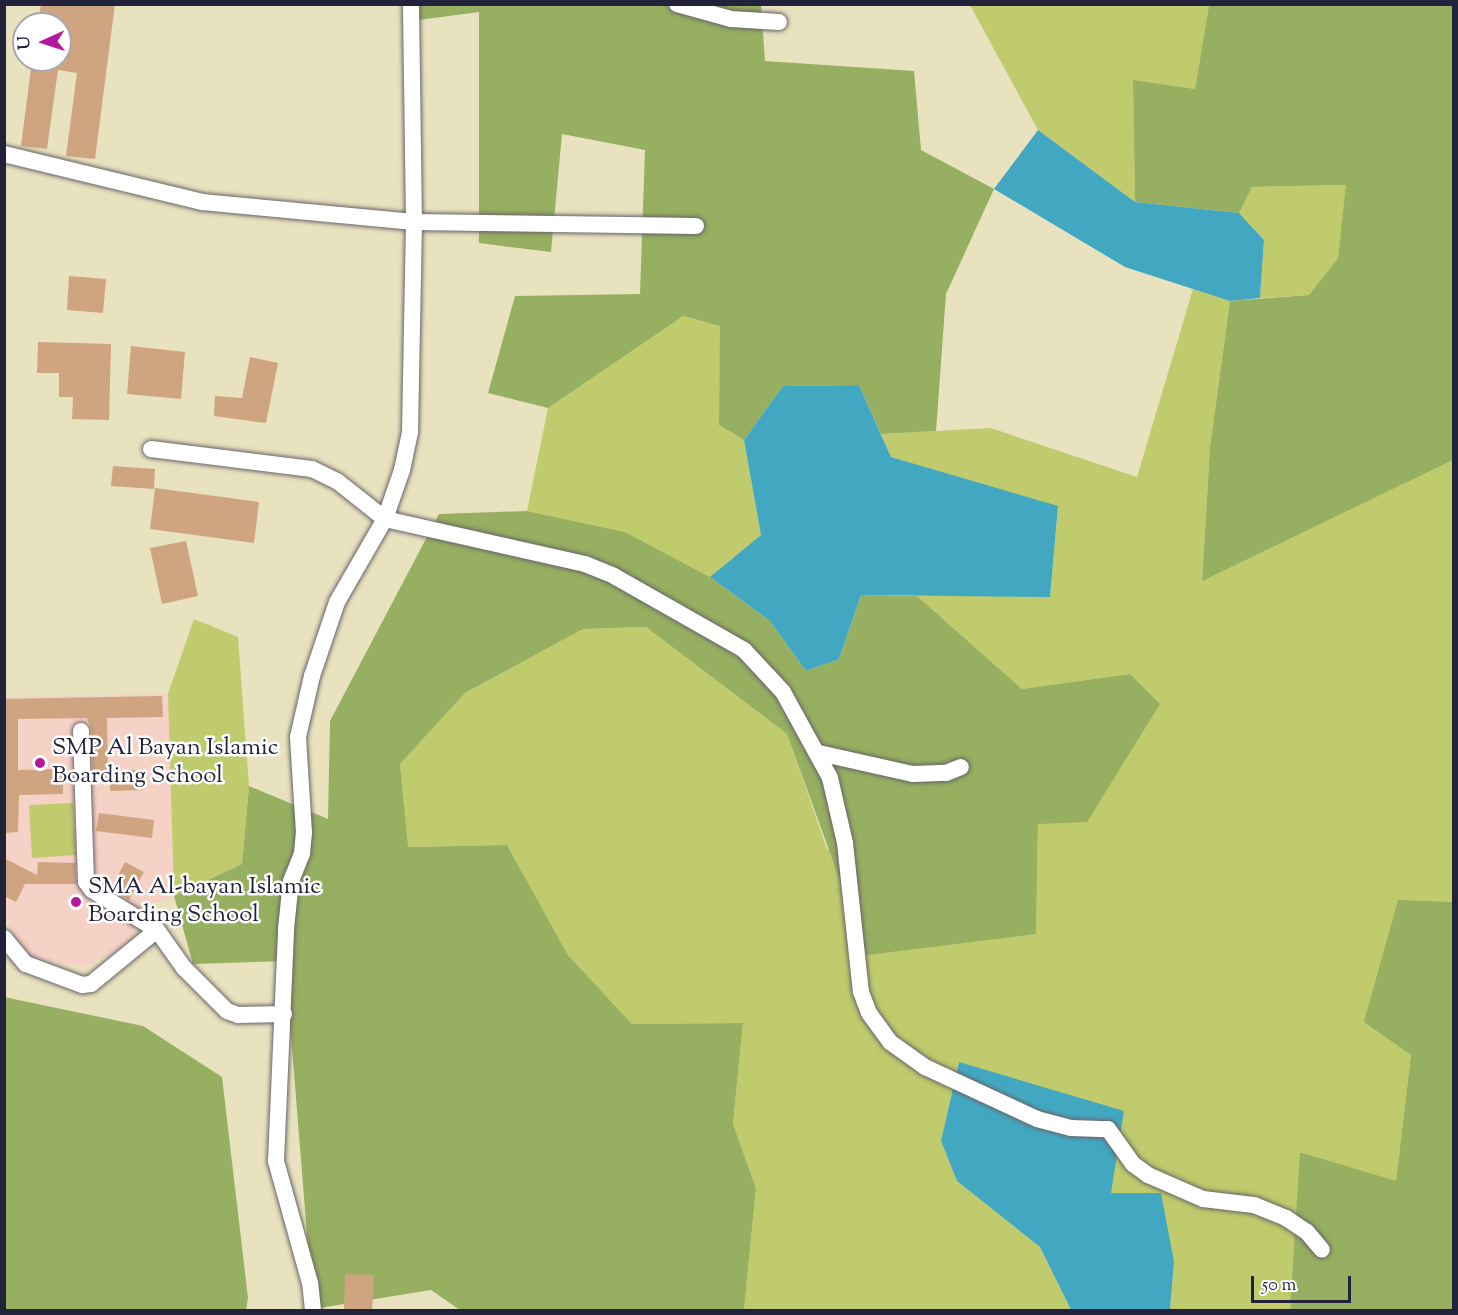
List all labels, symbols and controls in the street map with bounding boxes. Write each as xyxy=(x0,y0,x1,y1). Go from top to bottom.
north arrow xyxy=(12,12,72,72)
text: U xyxy=(14,36,37,50)
place label: SMP Al Bayan Islamic Boarding School xyxy=(52,735,279,791)
marker: SMP Al Bayan Islamic Boarding School xyxy=(33,756,47,770)
place label: SMA Al-bayan Islamic Boarding School xyxy=(88,874,321,930)
marker: SMA Al-bayan Islamic Boarding School xyxy=(69,895,83,909)
scale bar xyxy=(1254,1264,1354,1302)
text: 50 m xyxy=(1262,1273,1296,1299)

